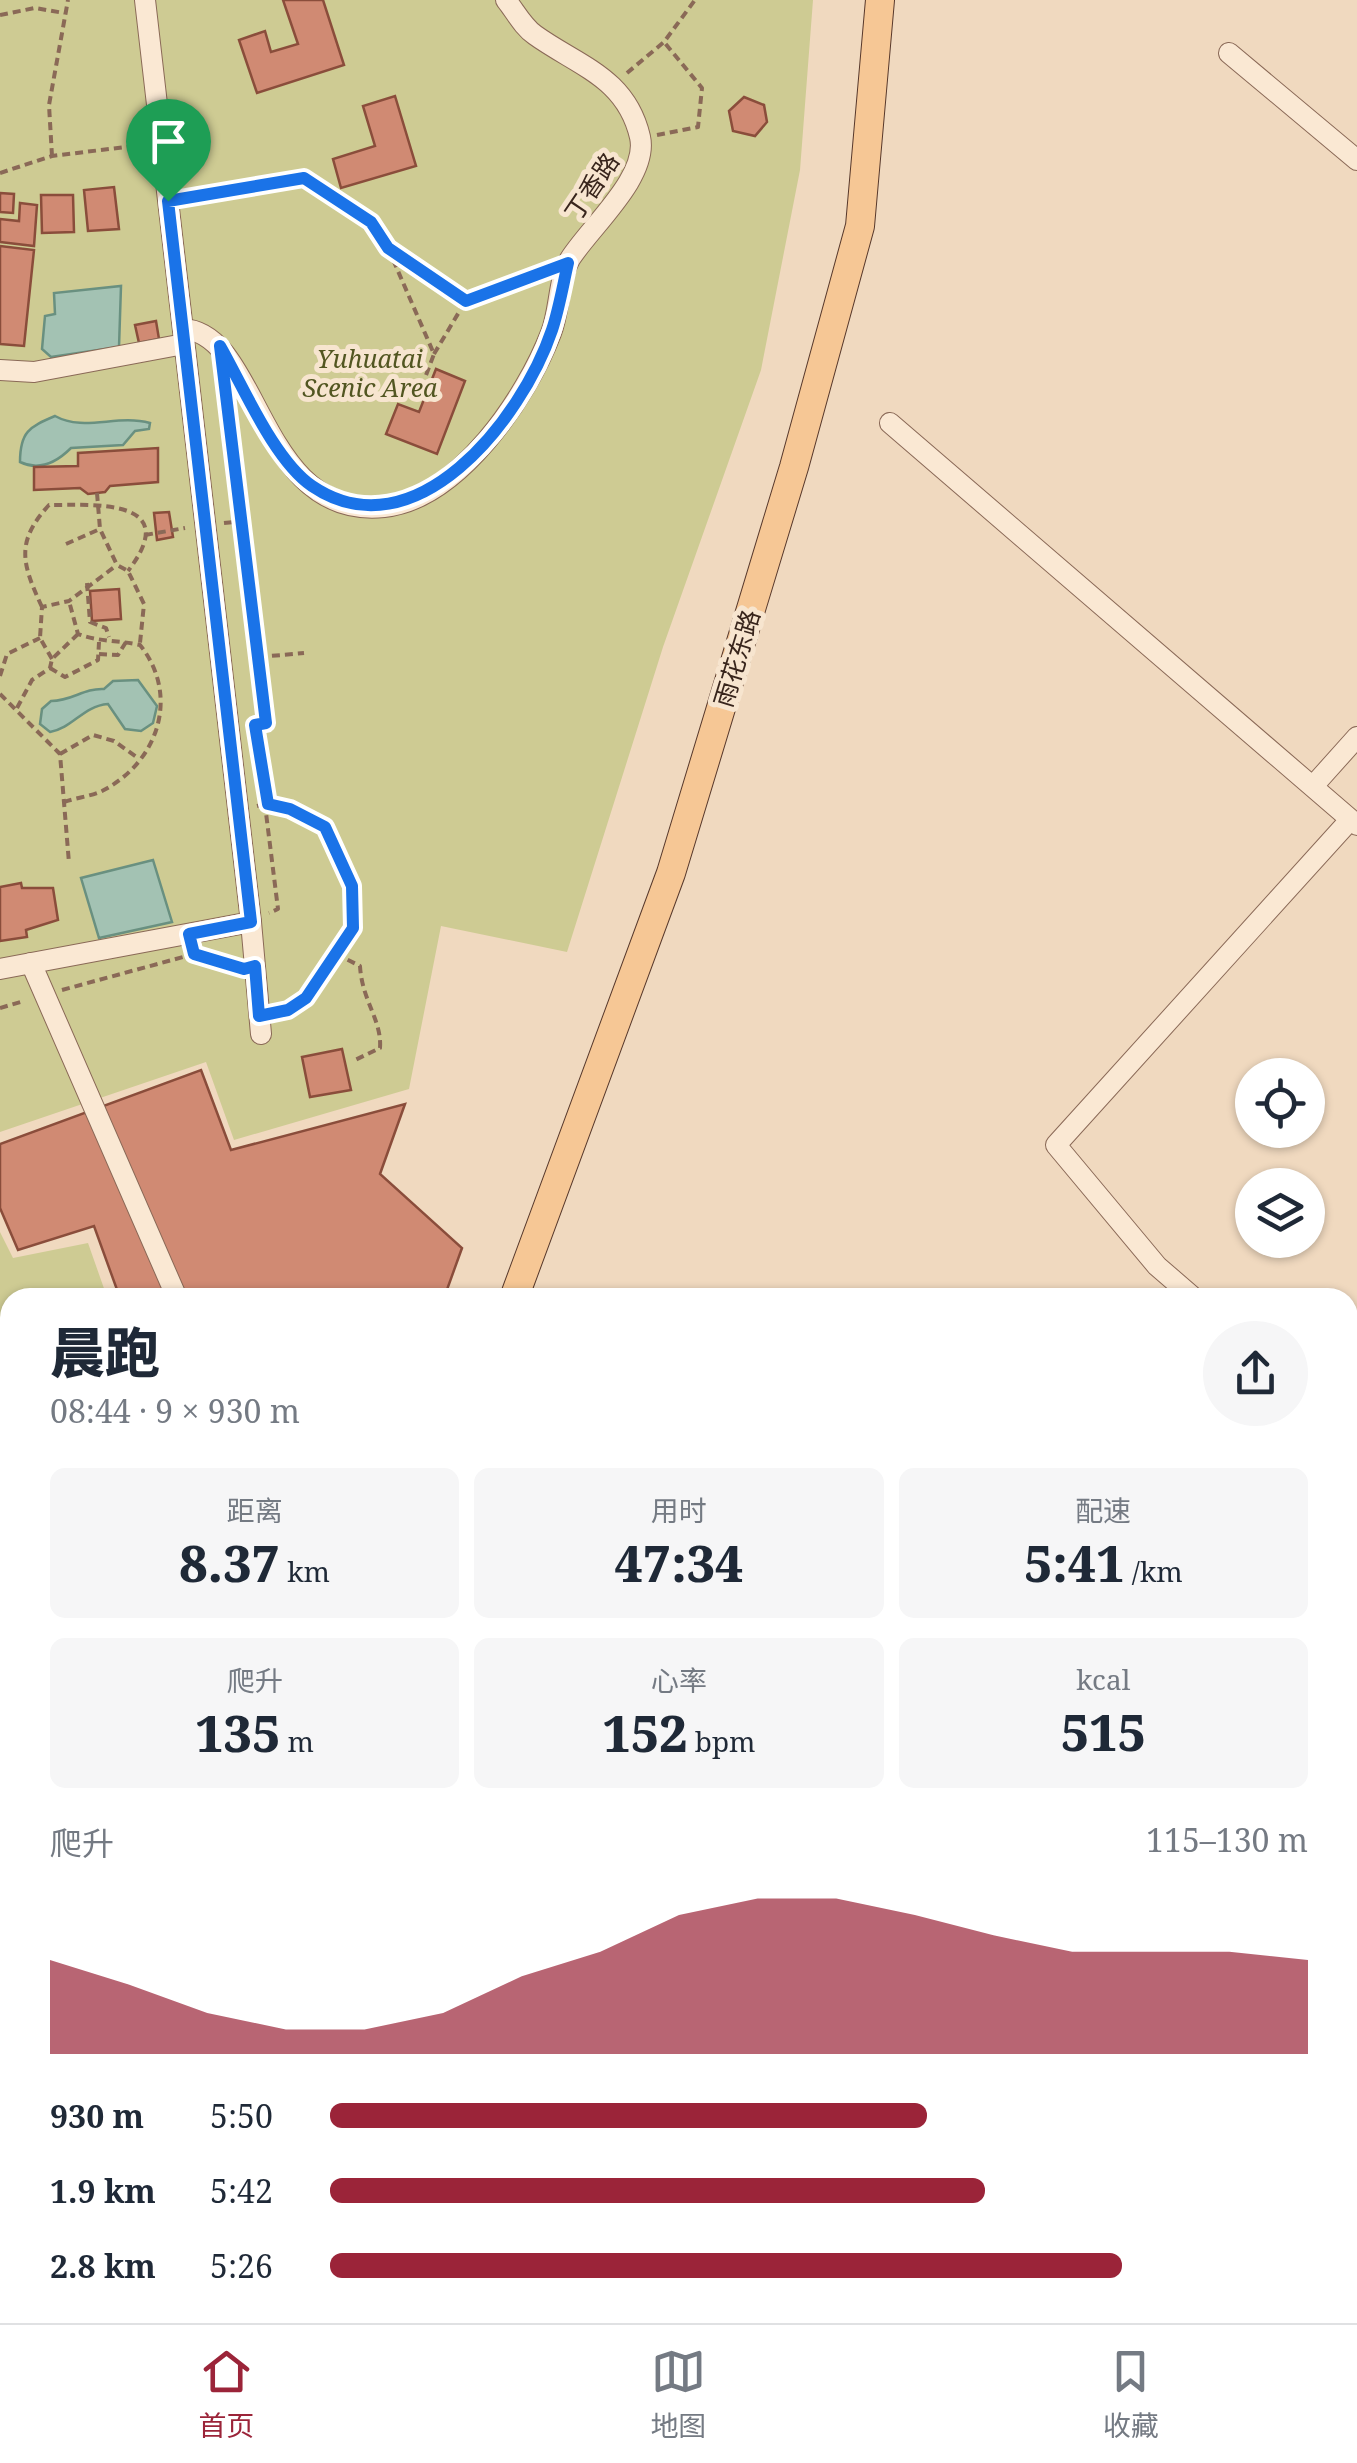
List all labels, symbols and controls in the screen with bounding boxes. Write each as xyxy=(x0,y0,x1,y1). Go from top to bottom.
pin xyxy=(126,99,211,202)
icon: arrive xyxy=(141,114,196,169)
street label: 丁香路 xyxy=(556,145,626,227)
park label: Yuhuatai Scenic Area xyxy=(303,341,438,404)
street label: 雨花东路 xyxy=(705,605,767,711)
map controls xyxy=(1235,1058,1325,1258)
button: locate xyxy=(1235,1058,1325,1148)
button: layers xyxy=(1235,1168,1325,1258)
text: 晨跑 xyxy=(50,1314,160,1389)
button: share xyxy=(1203,1321,1308,1426)
text: 08:44 · 9 × 930 m xyxy=(50,1389,300,1432)
text: 距离 xyxy=(227,1491,283,1529)
text: 用时 xyxy=(651,1491,707,1529)
text: 配速 xyxy=(1075,1491,1131,1529)
text: 8.37 xyxy=(179,1529,280,1597)
text: 47:34 xyxy=(615,1529,743,1597)
text: 5:41 xyxy=(1024,1529,1125,1597)
text: km xyxy=(280,1552,330,1590)
text: /km xyxy=(1125,1552,1183,1590)
text: kcal xyxy=(1076,1660,1130,1698)
text: 爬升 xyxy=(227,1661,283,1699)
text: 心率 xyxy=(651,1661,707,1699)
text: 515 xyxy=(1061,1698,1146,1766)
text: 135 xyxy=(195,1699,280,1767)
text: 152 xyxy=(602,1699,687,1767)
text: m xyxy=(280,1722,314,1760)
text: bpm xyxy=(687,1722,756,1760)
text: 115–130 m xyxy=(1146,1818,1308,1861)
text: 爬升 xyxy=(50,1821,114,1864)
text: 930 m xyxy=(50,2094,144,2137)
text: 5:50 xyxy=(210,2094,273,2137)
text: 1.9 km xyxy=(50,2169,156,2212)
text: 5:42 xyxy=(210,2169,273,2212)
text: 2.8 km xyxy=(50,2244,156,2287)
text: 5:26 xyxy=(210,2244,273,2287)
tab: 首页 xyxy=(198,2344,254,2444)
tab: 地图 xyxy=(650,2344,707,2444)
tab: 收藏 xyxy=(1103,2344,1159,2444)

